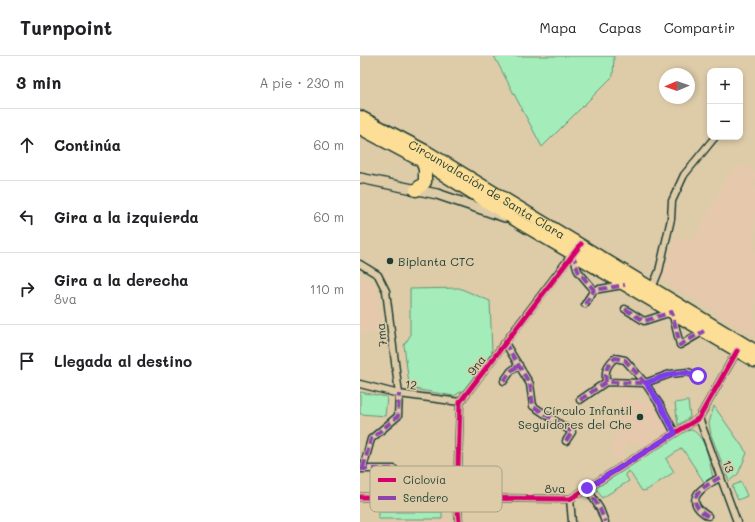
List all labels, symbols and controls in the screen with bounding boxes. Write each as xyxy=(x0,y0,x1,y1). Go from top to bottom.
text: Turnpoint xyxy=(20,15,112,40)
text: Mapa xyxy=(540,18,577,37)
text: Capas xyxy=(599,18,642,37)
text: Compartir xyxy=(664,18,735,37)
north arrow xyxy=(659,68,695,104)
map controls xyxy=(707,68,743,140)
button: + xyxy=(707,68,743,104)
text: 3 min xyxy=(16,71,61,93)
text: A pie · 230 m xyxy=(259,74,344,91)
button: − xyxy=(707,104,743,140)
icon: ahead xyxy=(16,134,38,156)
text: Continúa xyxy=(54,135,121,155)
text: 60 m xyxy=(314,136,344,153)
street label: Circunvalación de Santa Clara xyxy=(406,136,568,242)
icon: left xyxy=(16,206,38,228)
text: Gira a la izquierda xyxy=(54,207,199,227)
text: 60 m xyxy=(314,208,344,225)
place label: Biplanta CTC xyxy=(398,253,475,269)
marker: Biplanta CTC xyxy=(385,256,395,266)
text: Gira a la derecha xyxy=(54,270,188,290)
icon: right xyxy=(16,278,38,300)
text: 110 m xyxy=(310,280,344,297)
text: 8va xyxy=(54,290,77,307)
street label: 7ma xyxy=(372,322,390,348)
icon: arrive xyxy=(16,350,38,372)
text: Llegada al destino xyxy=(54,351,192,371)
street label: 9na xyxy=(463,352,489,378)
route start xyxy=(689,367,707,385)
street label: 12 xyxy=(404,375,418,393)
place label: Círculo Infantil Seguidores del Che xyxy=(518,402,632,432)
marker: Círculo Infantil Seguidores del Che xyxy=(635,412,645,422)
street label: 13 xyxy=(719,457,739,475)
legend xyxy=(370,466,502,512)
text: Ciclovía xyxy=(403,472,446,487)
route end xyxy=(578,479,596,497)
street label: 8va xyxy=(544,480,566,496)
text: Sendero xyxy=(403,490,448,505)

